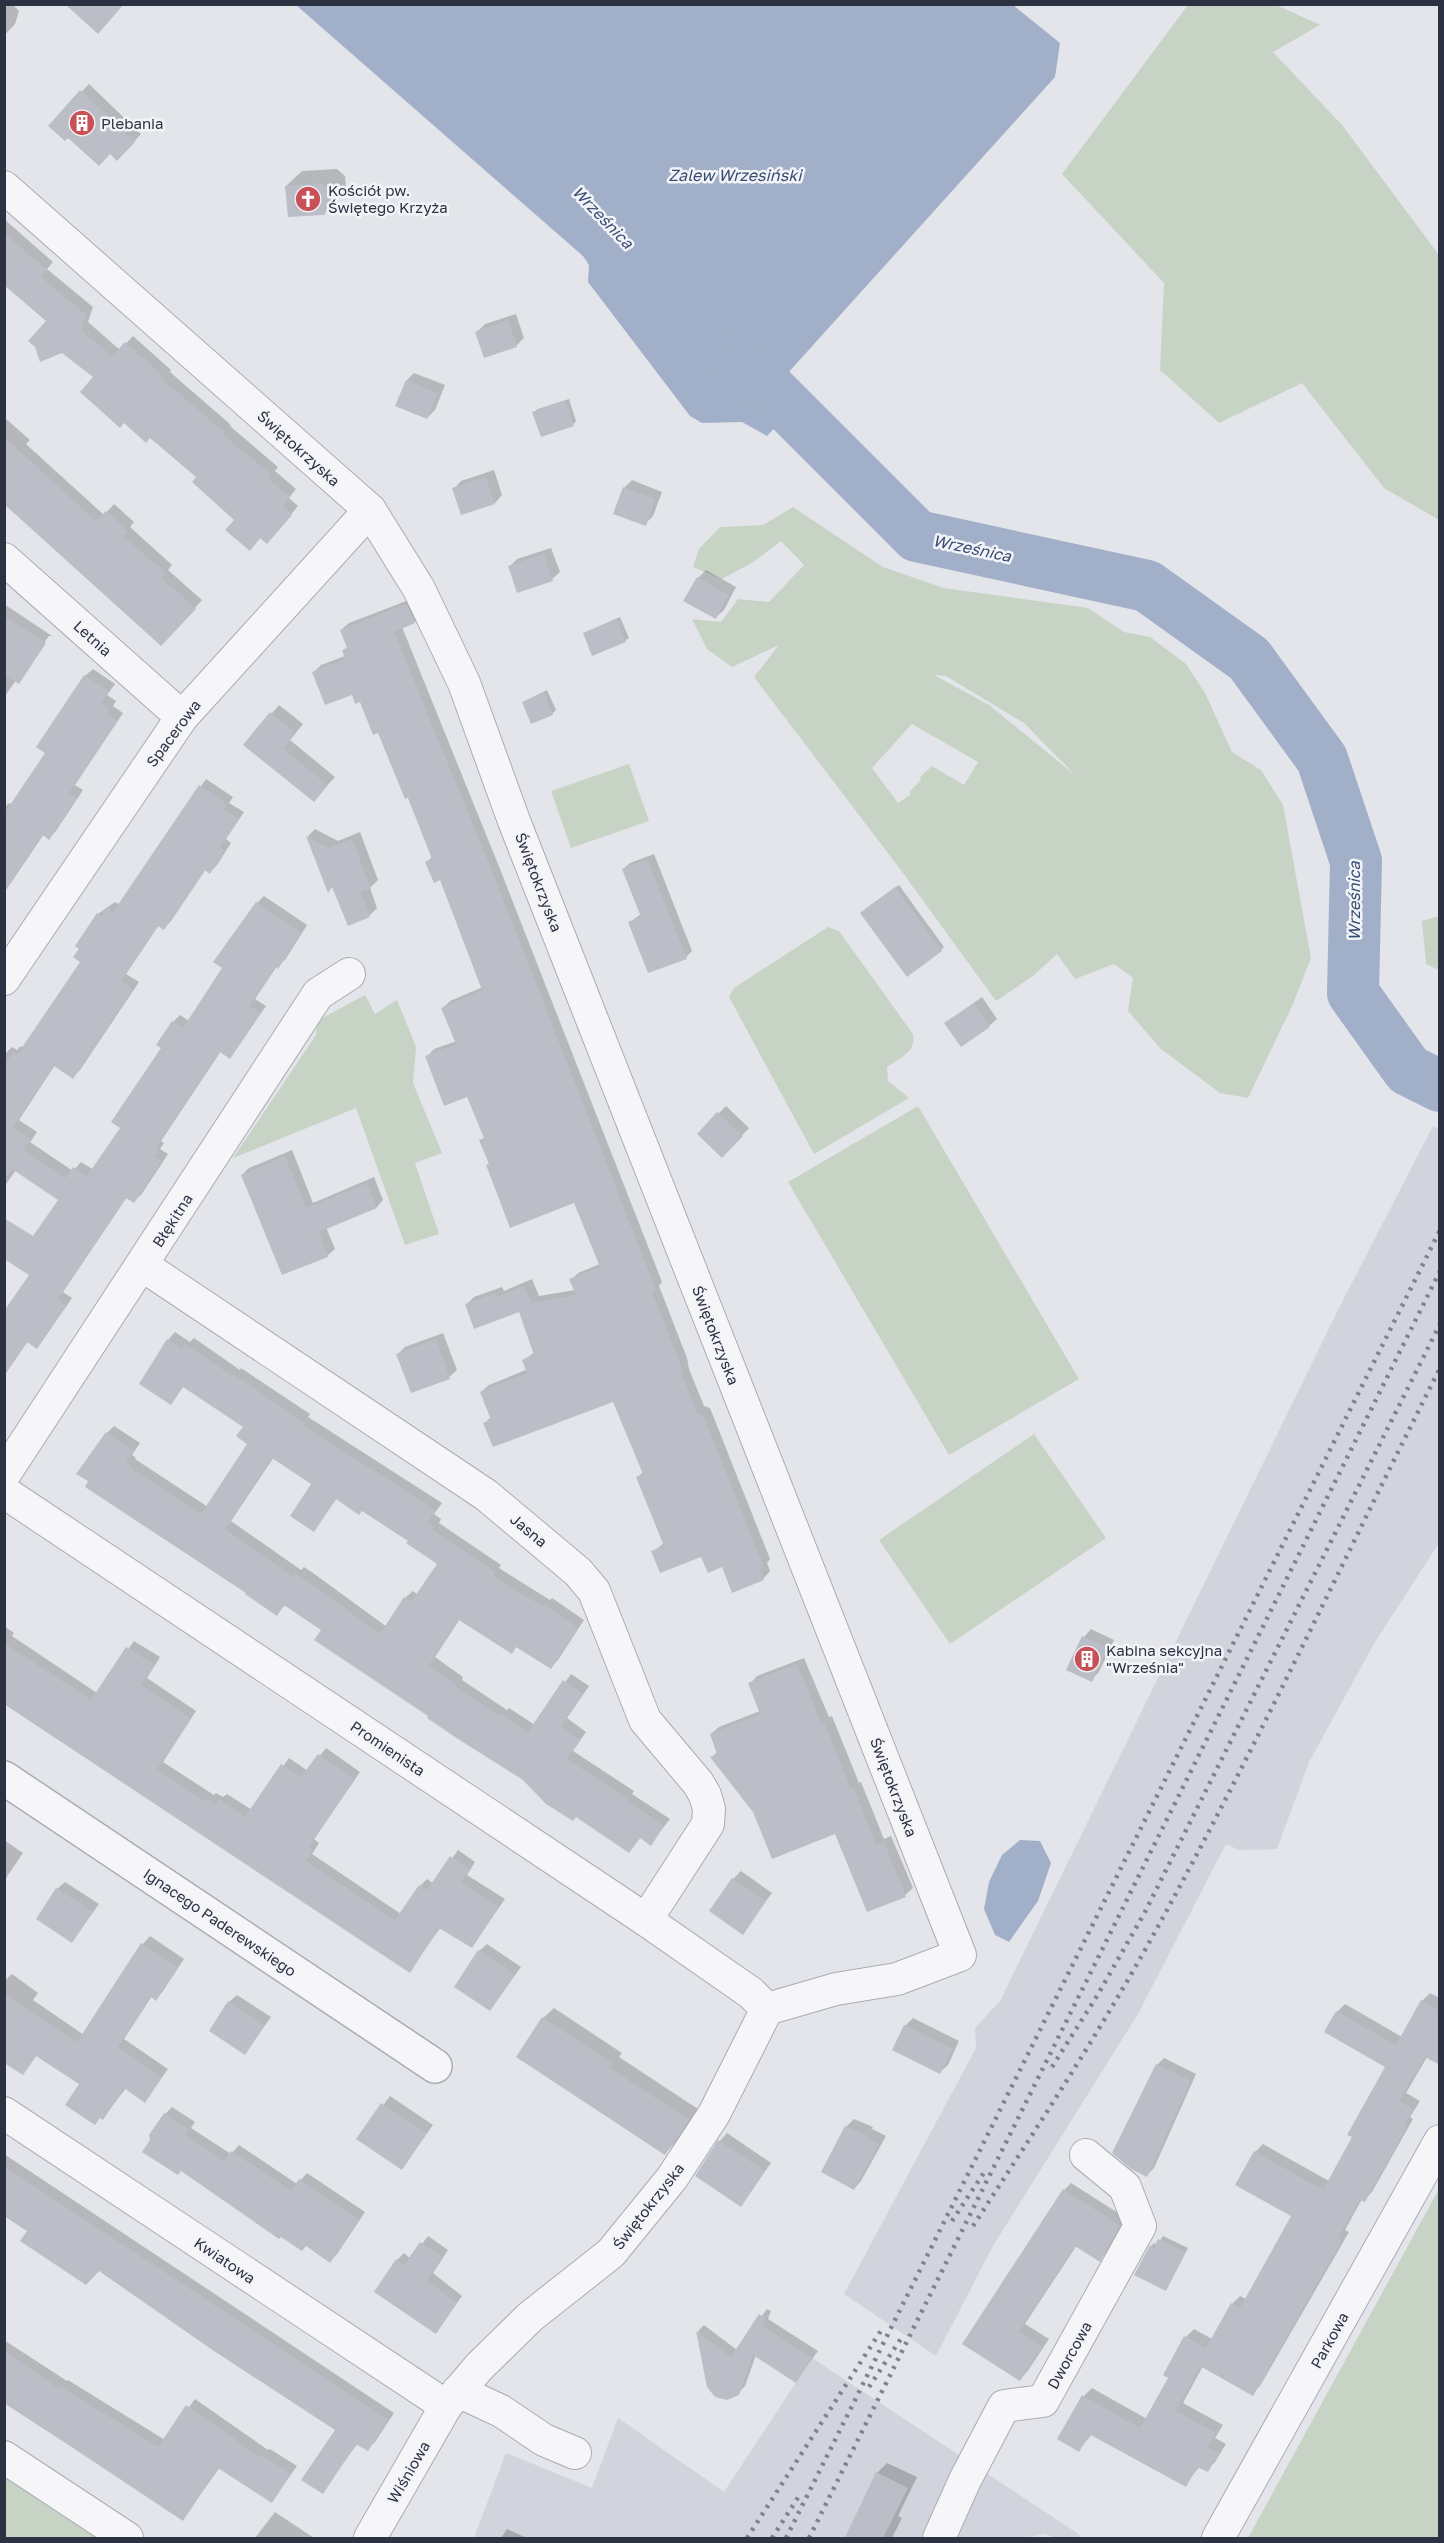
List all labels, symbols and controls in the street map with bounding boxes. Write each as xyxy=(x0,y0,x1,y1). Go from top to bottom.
building icon: Plebania xyxy=(67,108,97,138)
place label: Plebania xyxy=(101,114,164,132)
water label: Zalew Wrzesiński xyxy=(669,165,803,185)
place label: Kościół pw. Świętego Krzyża xyxy=(328,181,448,216)
water label: Wrześnica xyxy=(568,182,638,253)
church icon: Kościół pw. Świętego Krzyża xyxy=(293,184,323,214)
street label: Świętokrzyska xyxy=(254,406,344,490)
water label: Wrześnica xyxy=(931,530,1014,566)
street label: Letnia xyxy=(70,616,116,660)
street label: Spacerowa xyxy=(142,696,204,770)
street label: Świętokrzyska xyxy=(512,830,566,934)
water label: Wrześnica xyxy=(1344,860,1364,941)
street label: Błękitna xyxy=(148,1190,196,1250)
street label: Świętokrzyska xyxy=(689,1283,743,1387)
street label: Jasna xyxy=(507,1509,551,1551)
place label: Kabina sekcyjna "Września" xyxy=(1106,1641,1222,1676)
building icon: Kabina sekcyjna "Września" xyxy=(1072,1644,1102,1674)
street label: Promienista xyxy=(347,1716,429,1780)
street label: Świętokrzyska xyxy=(867,1735,921,1839)
street label: Ignacego Paderewskiego xyxy=(140,1864,300,1980)
street label: Świętokrzyska xyxy=(609,2159,687,2253)
street label: Kwiatowa xyxy=(191,2233,259,2287)
street label: Parkowa xyxy=(1306,2309,1352,2371)
street label: Dworcowa xyxy=(1043,2318,1095,2392)
street label: Wiśniowa xyxy=(383,2438,433,2506)

